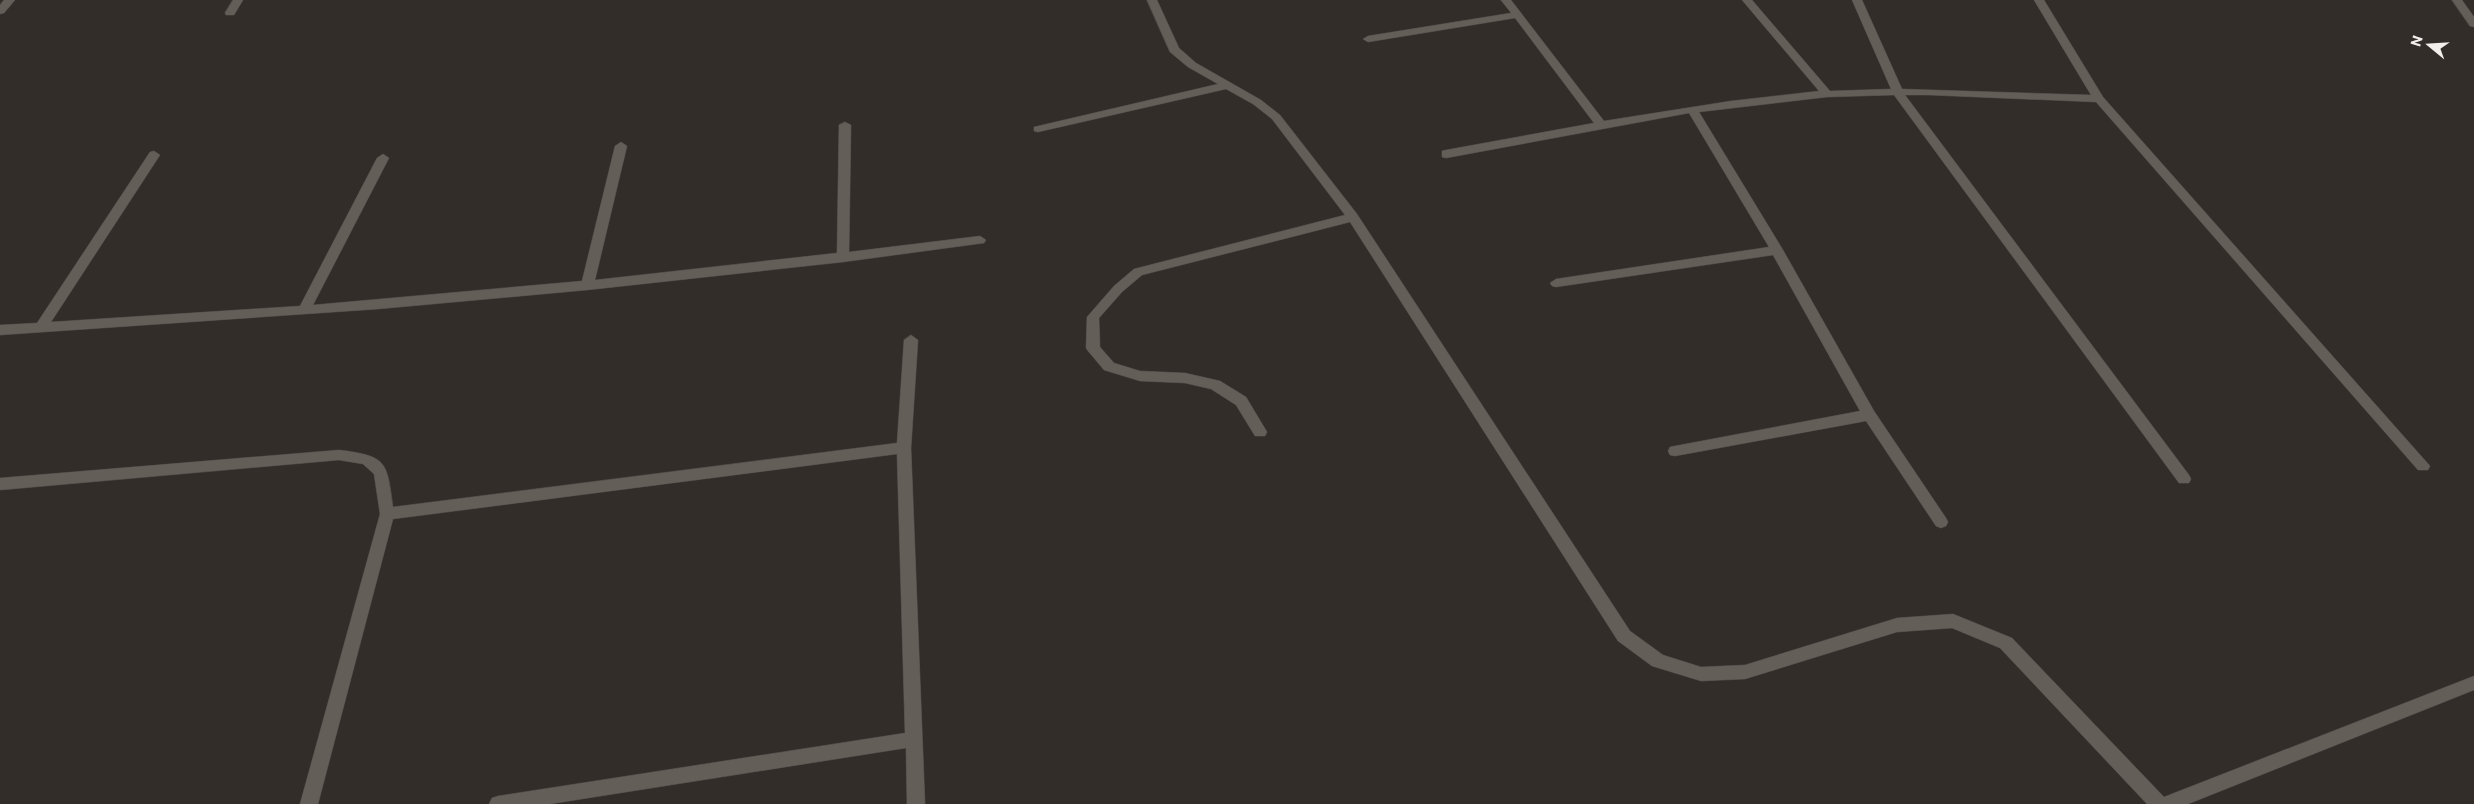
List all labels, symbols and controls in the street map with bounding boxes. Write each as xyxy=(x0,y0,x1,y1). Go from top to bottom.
north arrow xyxy=(2404,20,2454,70)
text: N xyxy=(2406,33,2426,48)

